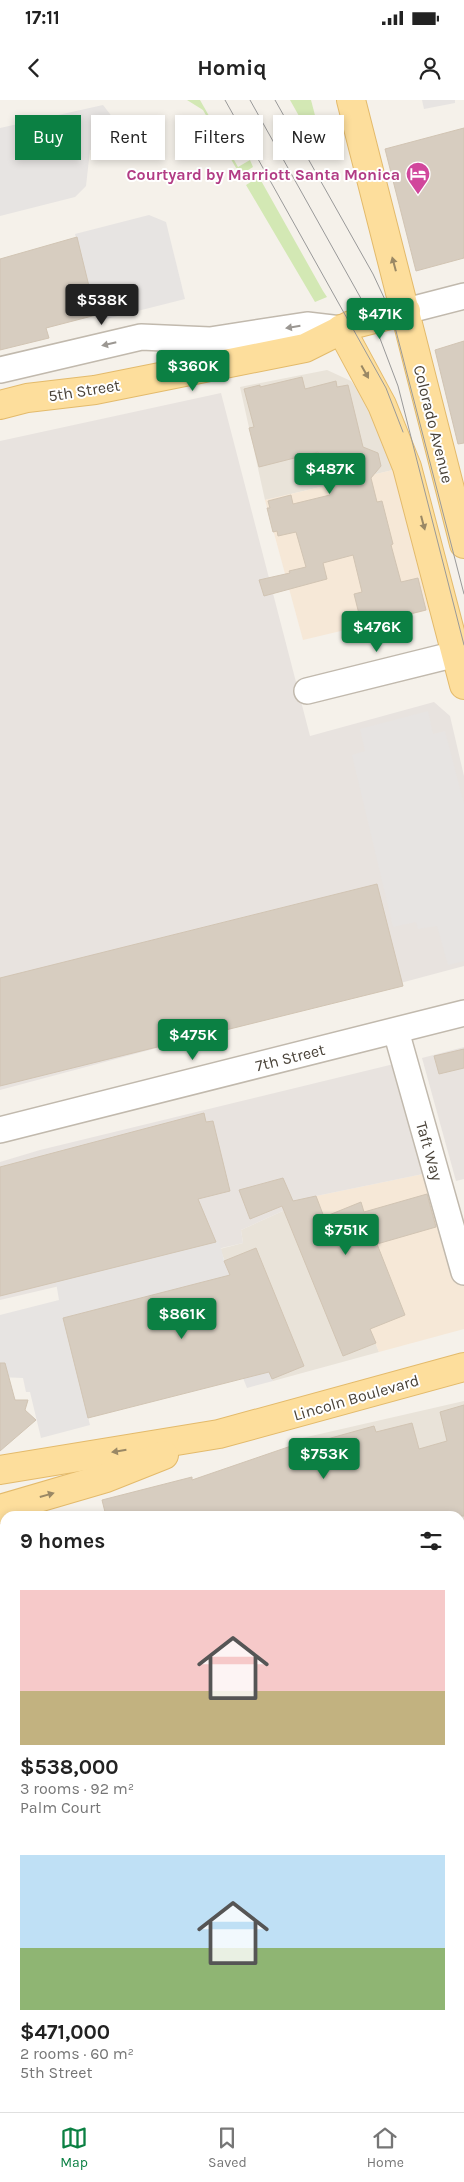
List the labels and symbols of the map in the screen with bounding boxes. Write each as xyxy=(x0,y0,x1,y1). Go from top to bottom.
hotel icon: Courtyard by Marriott Santa Monica xyxy=(405,161,431,195)
place label: Courtyard by Marriott Santa Monica xyxy=(126,165,400,184)
one-way arrow xyxy=(389,257,397,272)
pin: $538K xyxy=(67,284,137,326)
pin: $471K xyxy=(345,298,415,340)
one-way arrow xyxy=(285,324,301,332)
one-way arrow xyxy=(102,340,117,348)
pin: $360K xyxy=(158,350,228,392)
street label: Colorado Avenue xyxy=(410,363,457,485)
one-way arrow xyxy=(360,366,369,379)
street label: 5th Street xyxy=(47,375,121,406)
pin: $487K xyxy=(295,452,365,495)
one-way arrow xyxy=(419,516,427,531)
pin: $476K xyxy=(342,610,412,653)
pin: $475K xyxy=(158,1018,228,1061)
street label: 7th Street xyxy=(253,1040,327,1075)
street label: Taft Way xyxy=(412,1119,447,1183)
pin: $751K xyxy=(311,1214,381,1256)
pin: $861K xyxy=(147,1298,217,1340)
street label: Lincoln Boulevard xyxy=(291,1370,421,1425)
pin: $753K xyxy=(289,1438,359,1480)
one-way arrow xyxy=(110,1447,126,1455)
one-way arrow xyxy=(39,1491,54,1499)

